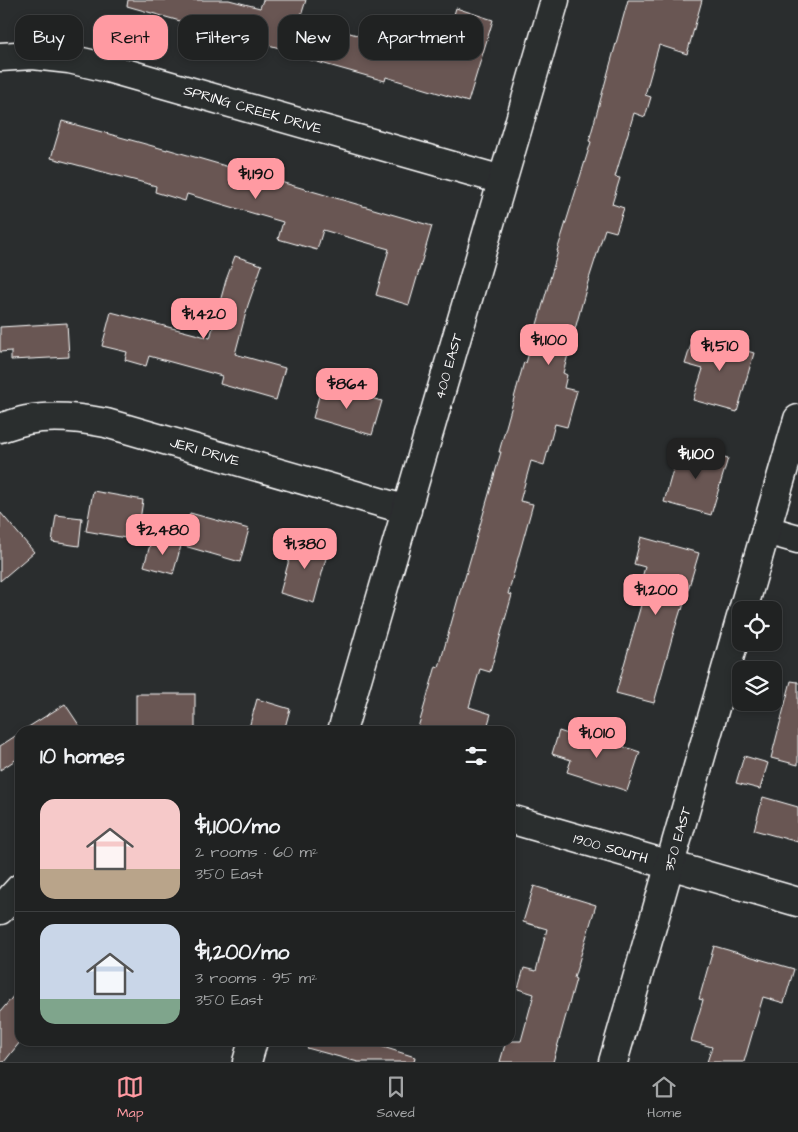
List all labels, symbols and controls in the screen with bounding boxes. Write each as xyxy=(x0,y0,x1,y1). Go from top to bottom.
chip: Buy xyxy=(15,15,83,60)
chip: Rent xyxy=(93,15,168,60)
chip: Filters xyxy=(178,15,268,60)
chip: New xyxy=(278,15,349,60)
chip: Apartment xyxy=(359,15,483,60)
street label: SPRING CREEK DRIVE xyxy=(181,81,325,139)
pin: $1,190 xyxy=(215,158,297,200)
text: $1,190 xyxy=(238,163,274,185)
pin: $1,420 xyxy=(163,298,245,340)
text: $1,420 xyxy=(182,303,226,325)
pin: $1,100 xyxy=(508,324,590,366)
text: $1,100 xyxy=(531,329,567,351)
pin: $1,510 xyxy=(679,330,761,372)
street label: 400 EAST xyxy=(430,331,468,402)
text: $1,510 xyxy=(701,335,739,357)
pin: $864 xyxy=(317,368,377,410)
text: $864 xyxy=(327,373,367,395)
street label: JERI DRIVE xyxy=(168,432,243,472)
pin: $1,100 xyxy=(655,438,737,480)
text: $1,100 xyxy=(678,443,714,465)
pin: $2,480 xyxy=(122,514,204,556)
text: $2,480 xyxy=(137,519,189,541)
pin: $1,380 xyxy=(264,528,346,570)
text: $1,380 xyxy=(284,533,326,555)
pin: $1,200 xyxy=(615,574,697,616)
text: $1,200 xyxy=(634,579,678,601)
map controls xyxy=(732,601,782,711)
button: locate xyxy=(732,601,782,651)
button: layers xyxy=(732,661,782,711)
pin: $1,010 xyxy=(556,716,638,759)
text: $1,010 xyxy=(579,722,615,744)
text: 10 homes xyxy=(40,742,125,771)
icon: filters xyxy=(462,742,490,770)
street label: 350 EAST xyxy=(659,804,697,874)
text: $1,100/mo xyxy=(195,812,280,841)
icon: home xyxy=(80,819,140,879)
street label: 1900 SOUTH xyxy=(571,829,651,869)
text: 2 rooms · 60 m² xyxy=(195,841,318,863)
text: 350 East xyxy=(195,863,263,885)
text: $1,200/mo xyxy=(195,938,289,967)
icon: home xyxy=(80,944,140,1004)
text: 3 rooms · 95 m² xyxy=(195,967,317,989)
text: 350 East xyxy=(195,989,263,1011)
tab: Map xyxy=(116,1073,144,1123)
tab: Saved xyxy=(377,1073,415,1123)
tab: Home xyxy=(647,1073,682,1123)

